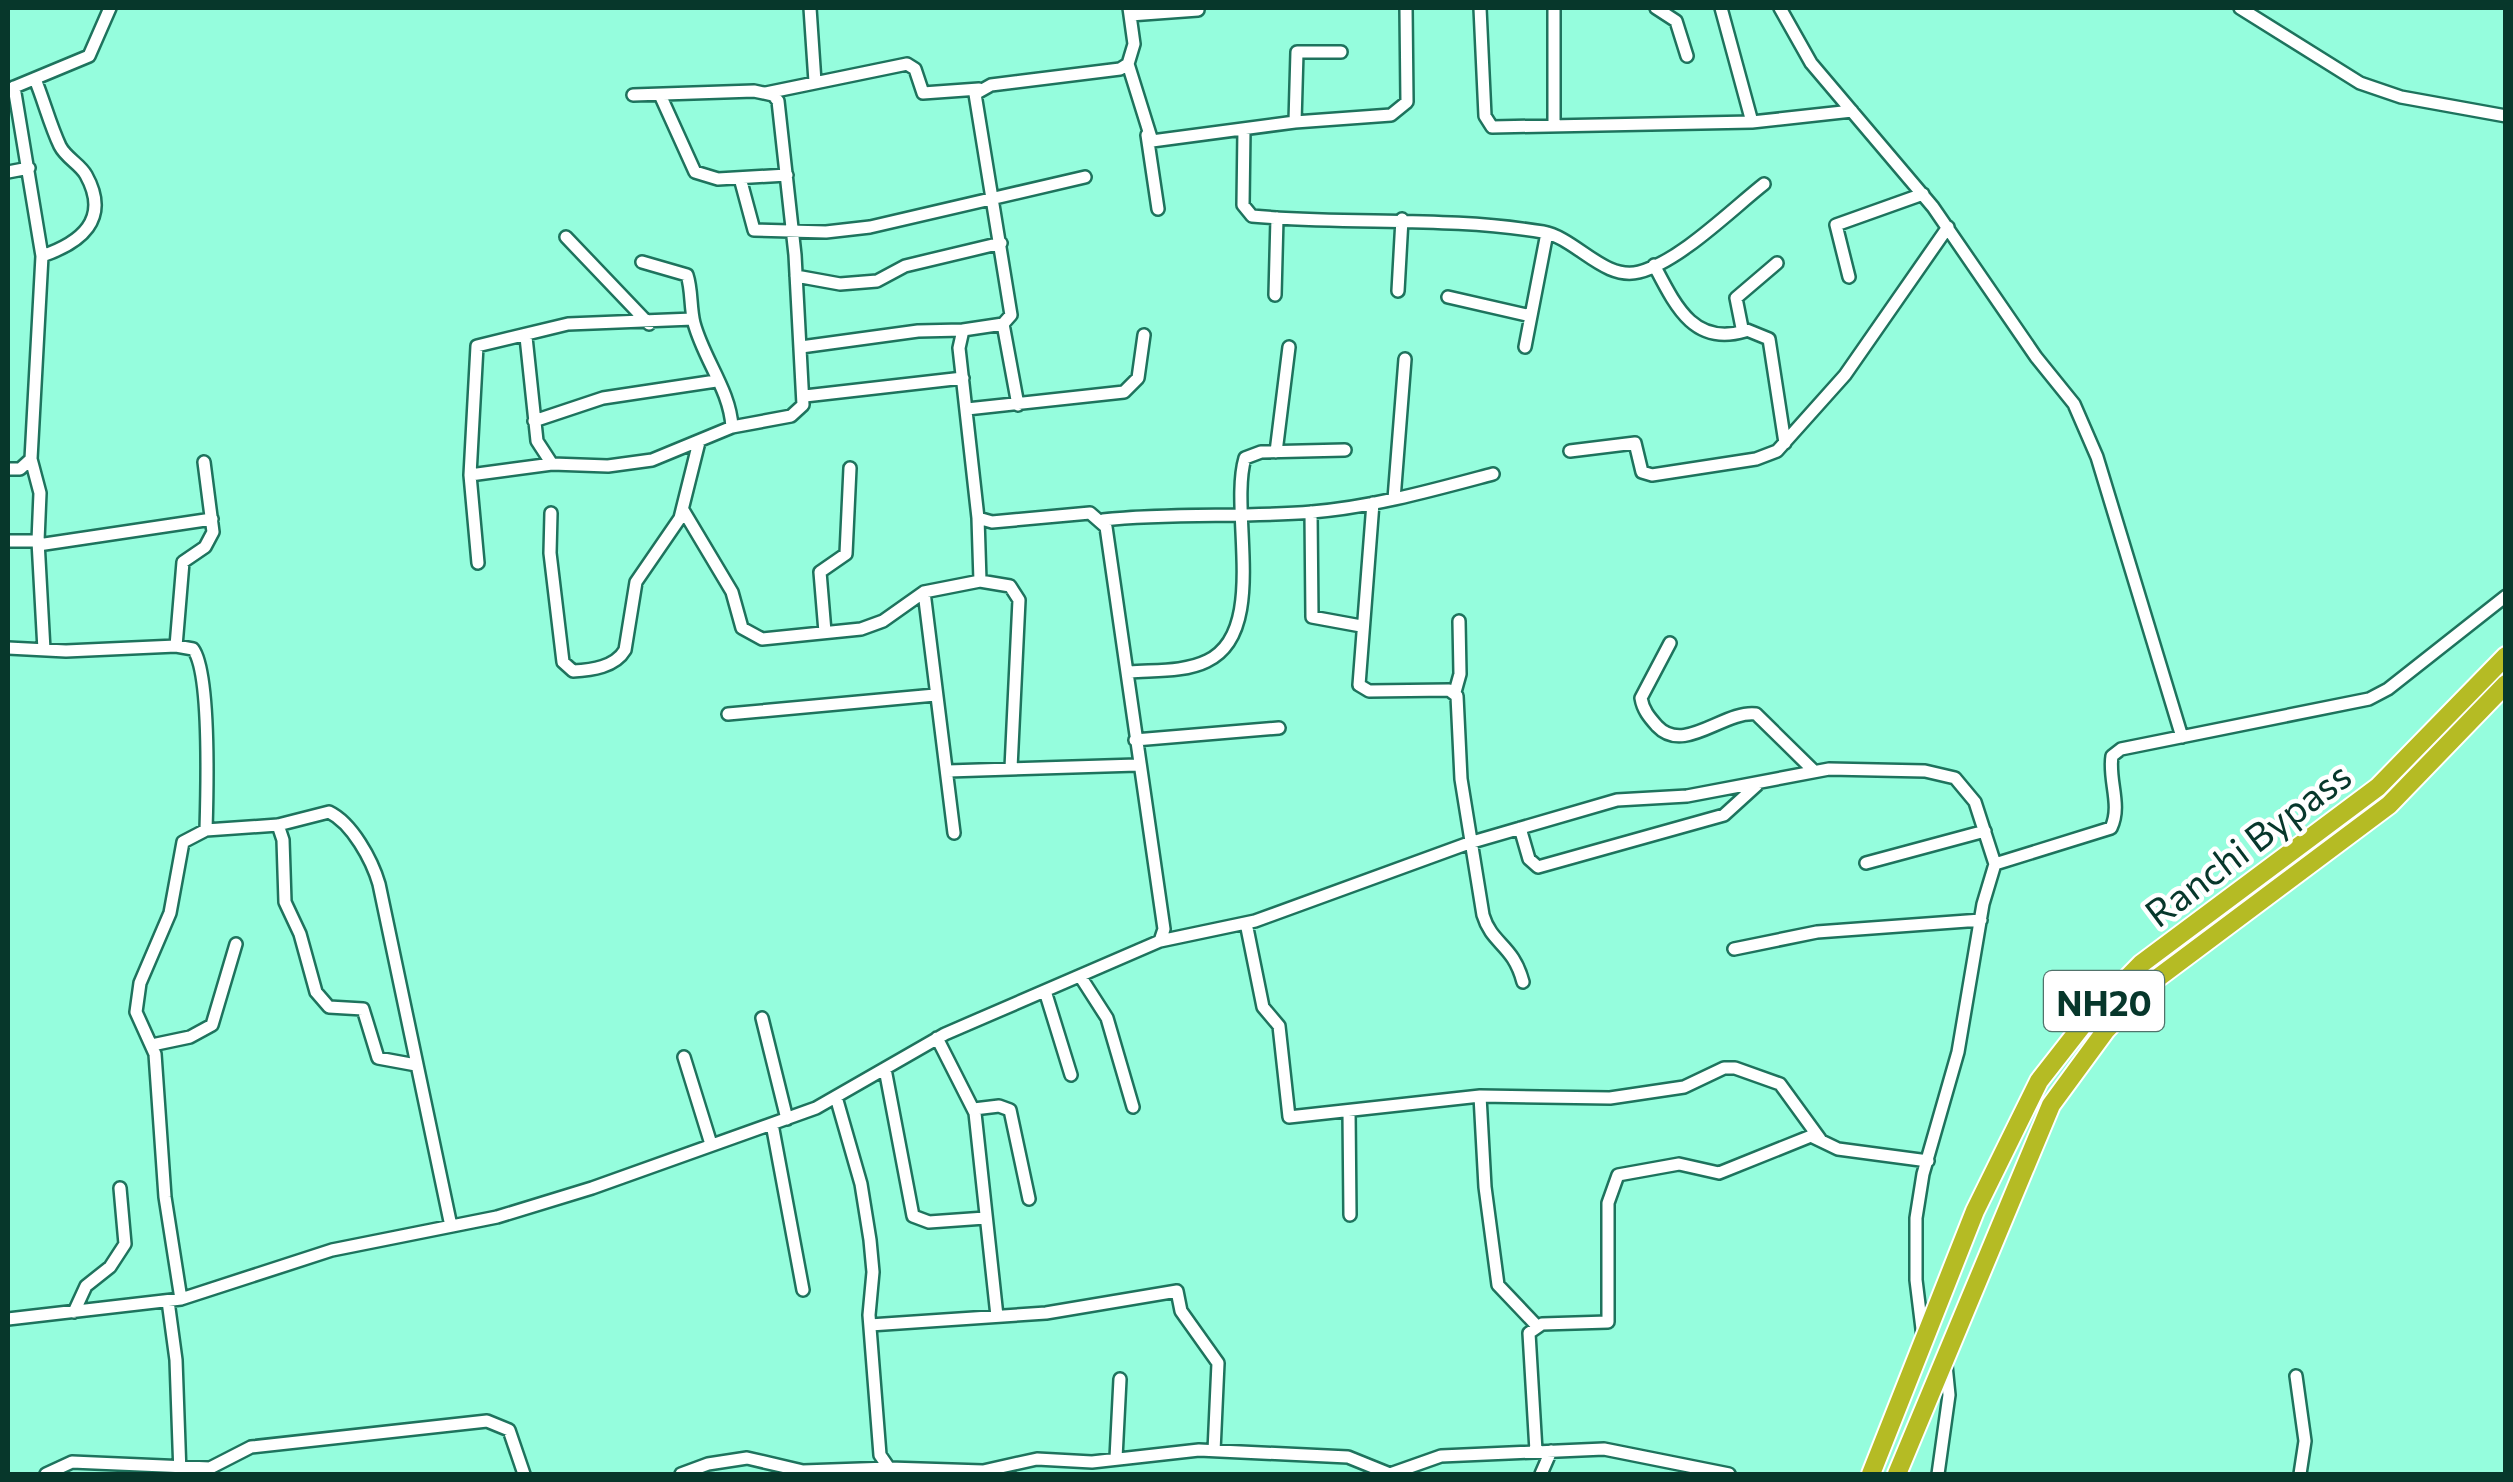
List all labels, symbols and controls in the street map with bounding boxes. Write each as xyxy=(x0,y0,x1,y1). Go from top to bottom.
street label: Ranchi Bypass xyxy=(2135,750,2359,936)
road number: NH20 xyxy=(2044,971,2164,1031)

